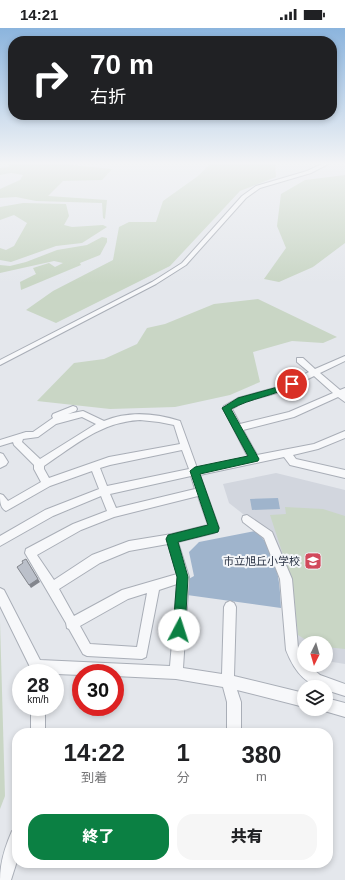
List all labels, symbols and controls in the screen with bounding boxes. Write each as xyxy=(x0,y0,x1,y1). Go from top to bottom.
text: 14:21 xyxy=(20,6,58,23)
text: 70 m xyxy=(90,49,154,80)
icon: right xyxy=(24,52,76,104)
text: 右折 xyxy=(90,87,126,107)
pin xyxy=(275,367,309,401)
icon: arrive xyxy=(281,373,303,395)
school or university icon: 市立旭丘小学校 xyxy=(303,551,323,571)
place label: 市立旭丘小学校 xyxy=(223,555,300,567)
position arrow xyxy=(158,609,200,651)
north arrow xyxy=(297,636,333,672)
map controls xyxy=(297,636,333,716)
speed limit sign: 30 xyxy=(72,664,124,716)
text: 28 xyxy=(27,674,49,696)
button: layers xyxy=(297,680,333,716)
text: km/h xyxy=(27,694,49,705)
text: 14:22 xyxy=(64,739,125,766)
text: 1 xyxy=(176,739,190,766)
text: 380 xyxy=(241,741,281,768)
text: m xyxy=(256,769,267,784)
text: 到着 xyxy=(81,770,107,785)
text: 分 xyxy=(177,770,190,785)
button: 終了 xyxy=(28,814,169,860)
button: 共有 xyxy=(177,814,317,860)

